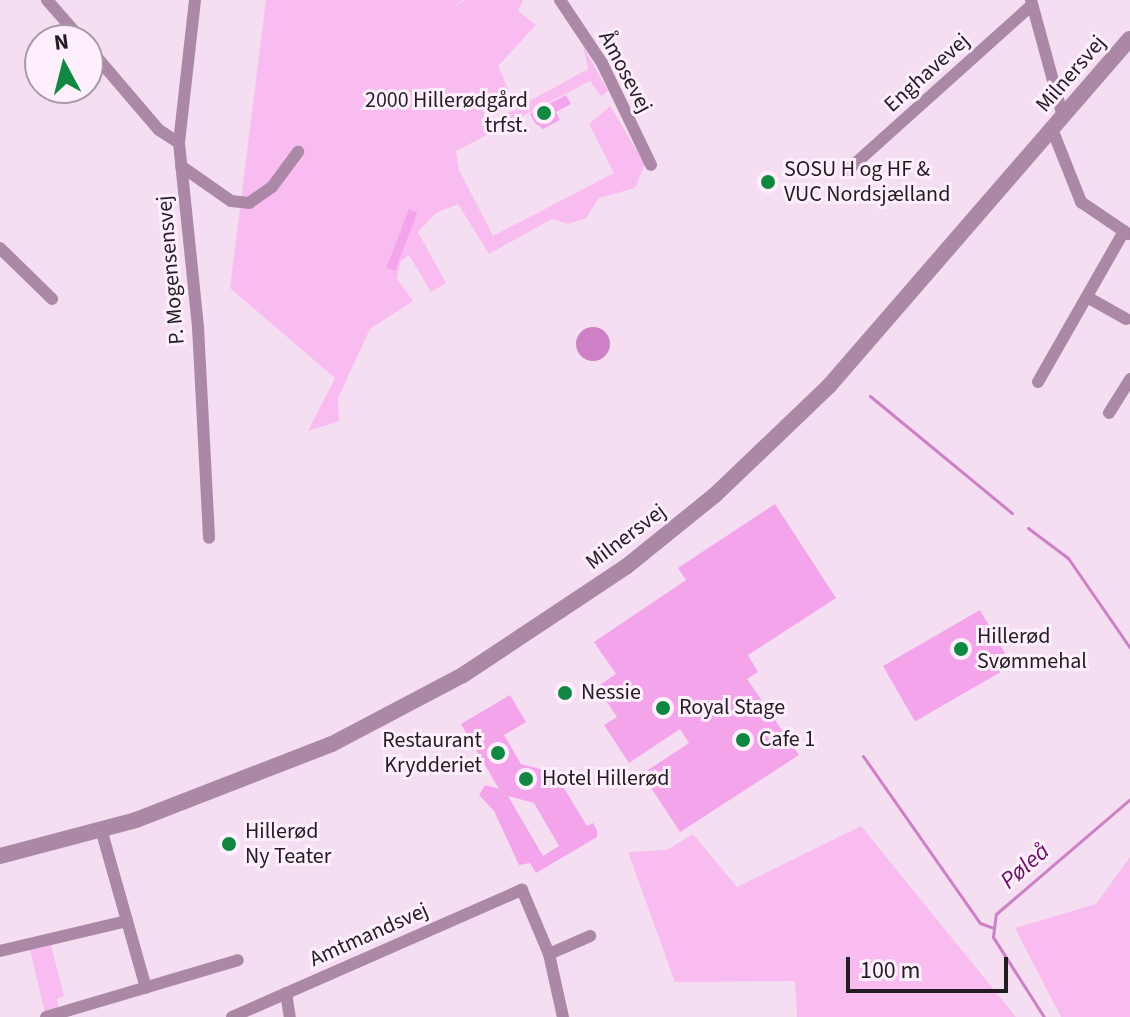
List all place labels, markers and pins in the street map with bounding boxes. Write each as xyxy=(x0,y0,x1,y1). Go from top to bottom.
place label: 2000 Hillerødgård trfst. xyxy=(365,87,528,138)
marker: 2000 Hillerødgård trfst. xyxy=(535,104,553,122)
place label: SOSU H og HF & VUC Nordsjælland xyxy=(784,156,950,208)
marker: SOSU H og HF & VUC Nordsjælland xyxy=(759,173,777,191)
place label: Hillerød Svømmehal xyxy=(977,623,1087,674)
marker: Hillerød Svømmehal xyxy=(952,640,970,658)
place label: Nessie xyxy=(581,680,641,706)
marker: Nessie xyxy=(556,684,574,702)
place label: Royal Stage xyxy=(679,695,785,721)
marker: Royal Stage xyxy=(654,699,672,717)
place label: Restaurant Krydderiet xyxy=(382,727,482,778)
place label: Cafe 1 xyxy=(759,727,815,753)
marker: Cafe 1 xyxy=(734,731,752,749)
marker: Restaurant Krydderiet xyxy=(489,744,507,762)
place label: Hotel Hillerød xyxy=(542,766,669,792)
marker: Hotel Hillerød xyxy=(517,770,535,788)
place label: Hillerød Ny Teater xyxy=(245,818,331,870)
marker: Hillerød Ny Teater xyxy=(220,835,238,853)

